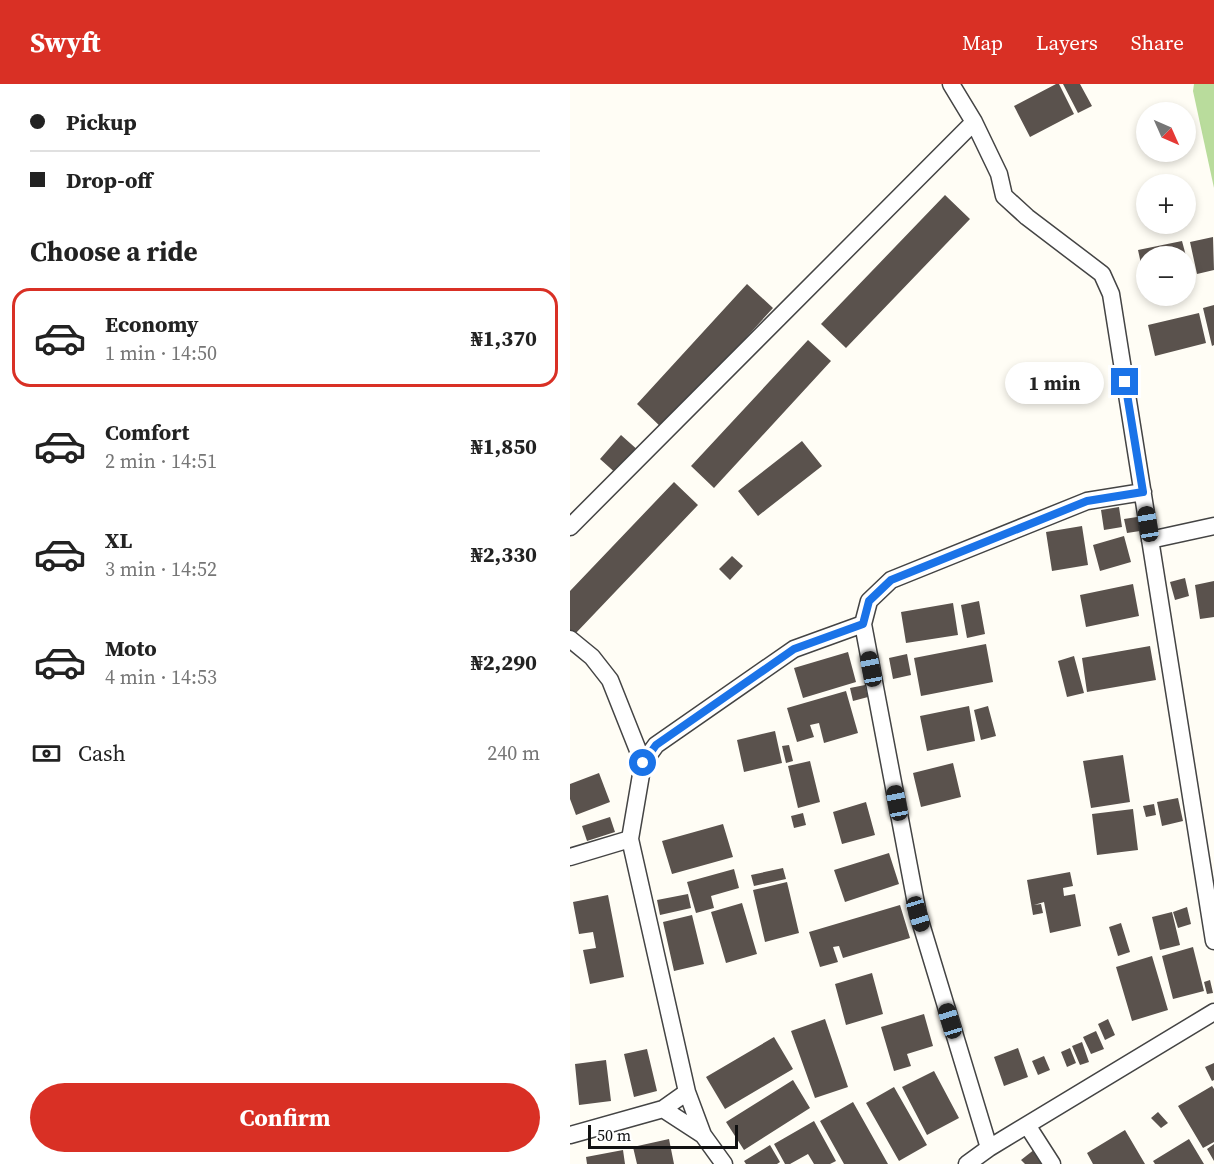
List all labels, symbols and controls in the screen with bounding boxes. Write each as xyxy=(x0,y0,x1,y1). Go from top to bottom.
text: Swyft xyxy=(30,23,101,61)
text: Map xyxy=(962,28,1003,57)
text: Layers xyxy=(1036,28,1098,57)
text: Share xyxy=(1131,28,1184,57)
north arrow xyxy=(1136,102,1196,162)
map controls xyxy=(1136,102,1196,306)
text: Pickup xyxy=(66,107,137,137)
text: Drop-off xyxy=(66,165,152,195)
button: + xyxy=(1136,174,1196,234)
text: Choose a ride xyxy=(30,233,198,270)
button: − xyxy=(1136,246,1196,306)
text: Economy xyxy=(105,309,199,339)
icon: car xyxy=(33,311,87,365)
text: ₦1,370 xyxy=(471,323,537,353)
text: 1 min · 14:50 xyxy=(105,339,217,367)
callout: 1 min xyxy=(1005,361,1104,403)
route end xyxy=(1111,368,1138,395)
text: 1 min xyxy=(1029,369,1080,397)
text: Comfort xyxy=(105,417,189,447)
icon: car xyxy=(33,419,87,473)
text: ₦1,850 xyxy=(471,431,537,461)
text: 2 min · 14:51 xyxy=(105,447,217,475)
car xyxy=(1136,505,1160,543)
text: XL xyxy=(105,525,132,555)
icon: car xyxy=(33,527,87,581)
text: ₦2,330 xyxy=(471,539,537,569)
text: 3 min · 14:52 xyxy=(105,555,217,583)
text: Moto xyxy=(105,633,157,663)
icon: car xyxy=(33,635,87,689)
text: ₦2,290 xyxy=(471,647,537,677)
car xyxy=(859,650,883,688)
text: 4 min · 14:53 xyxy=(105,663,217,691)
icon: cash xyxy=(30,737,63,770)
text: Cash xyxy=(78,738,126,768)
text: 240 m xyxy=(487,739,540,767)
route start xyxy=(629,749,656,776)
car xyxy=(885,784,909,822)
car xyxy=(904,894,932,934)
car xyxy=(936,1001,964,1041)
button: Confirm xyxy=(30,1083,540,1152)
scale bar xyxy=(588,1122,738,1150)
text: 50 m xyxy=(597,1124,631,1146)

